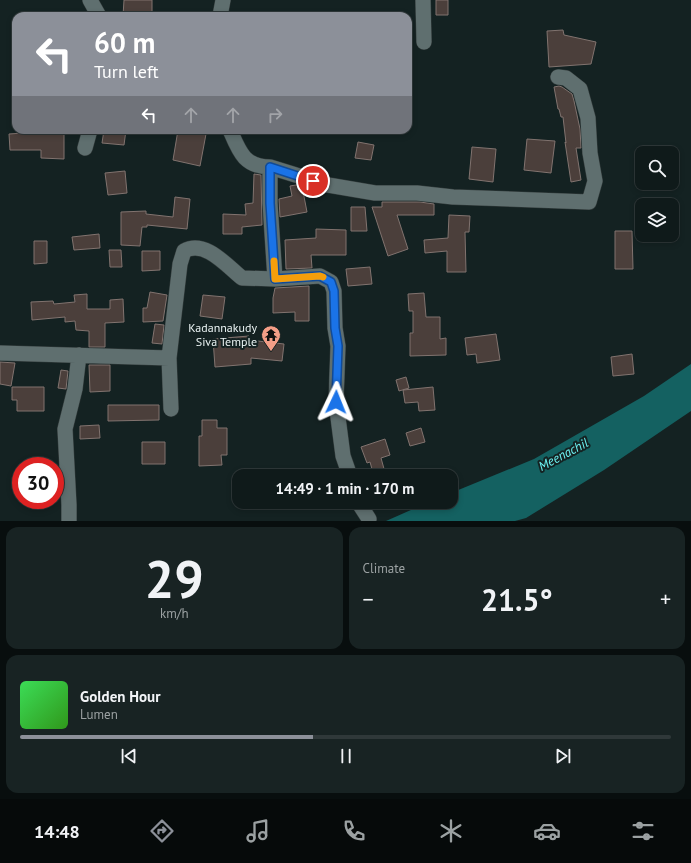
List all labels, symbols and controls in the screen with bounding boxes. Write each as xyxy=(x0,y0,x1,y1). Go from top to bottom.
text: 60 m xyxy=(94,24,155,61)
icon: left xyxy=(28,28,80,80)
text: Turn left xyxy=(94,60,159,83)
icon: left xyxy=(138,104,160,126)
icon: ahead xyxy=(180,104,202,126)
icon: ahead xyxy=(222,104,244,126)
icon: right xyxy=(264,104,286,126)
map controls xyxy=(635,146,679,242)
button: search xyxy=(635,146,679,190)
pin xyxy=(296,164,330,198)
icon: arrive xyxy=(302,170,324,192)
button: layers xyxy=(635,198,679,242)
place label: Kadannakudy Siva Temple xyxy=(188,320,257,349)
temple icon: Kadannakudy Siva Temple xyxy=(260,324,282,352)
position arrow xyxy=(315,381,357,423)
water label: Meenachil xyxy=(535,434,592,475)
speed limit sign: 30 xyxy=(12,457,64,509)
text: 14:49 · 1 min · 170 m xyxy=(276,479,414,498)
text: 29 xyxy=(145,545,204,612)
text: Climate xyxy=(363,560,405,577)
text: 21.5° xyxy=(481,580,553,619)
text: − xyxy=(363,585,374,613)
text: + xyxy=(660,585,671,613)
text: km/h xyxy=(160,605,189,622)
text: Golden Hour xyxy=(80,687,160,706)
text: Lumen xyxy=(80,706,118,723)
icon: previous xyxy=(118,745,140,767)
icon: pause xyxy=(335,745,357,767)
icon: next xyxy=(552,745,574,767)
icon: directions xyxy=(148,817,176,845)
icon: music xyxy=(244,817,272,845)
icon: phone xyxy=(340,817,368,845)
icon: climate xyxy=(437,817,465,845)
icon: car xyxy=(533,817,561,845)
icon: filters xyxy=(629,817,657,845)
text: 14:48 xyxy=(34,820,80,843)

